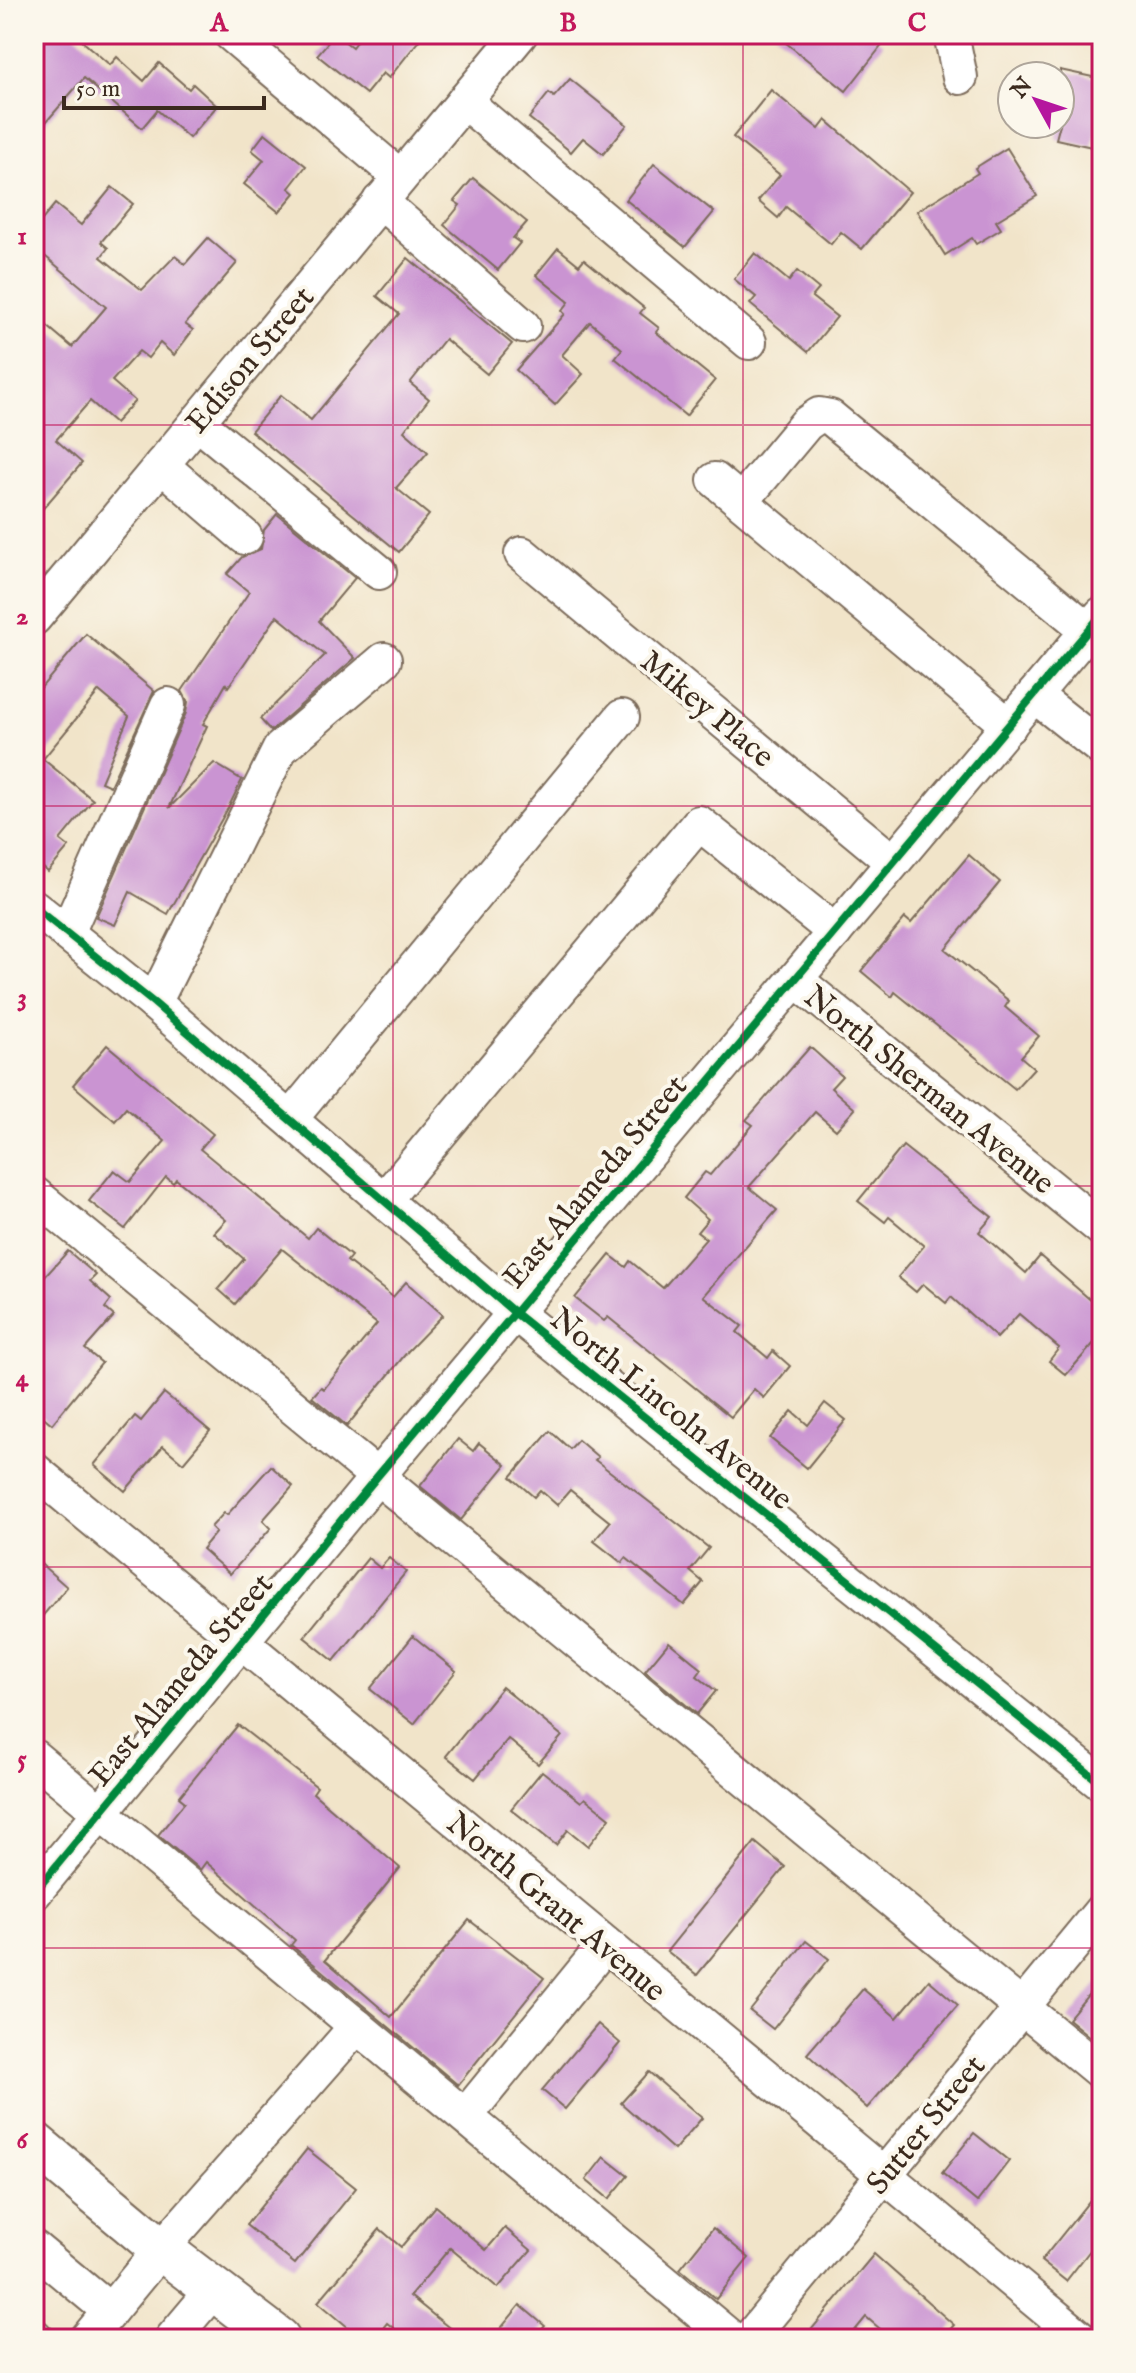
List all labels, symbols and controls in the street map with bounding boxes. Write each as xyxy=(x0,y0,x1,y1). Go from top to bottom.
text: A xyxy=(209,7,229,40)
text: B xyxy=(559,7,577,40)
text: C xyxy=(908,7,927,40)
scale bar xyxy=(64,60,264,110)
north arrow xyxy=(996,60,1076,140)
text: N xyxy=(1005,72,1039,105)
text: 50 m xyxy=(76,74,120,105)
text: 1 xyxy=(17,220,27,253)
street label: Edison Street xyxy=(177,279,324,443)
text: 2 xyxy=(16,600,28,633)
street label: Mikey Place xyxy=(631,642,782,778)
street label: North Sherman Avenue xyxy=(795,977,1062,1205)
text: 3 xyxy=(17,981,27,1014)
street label: East Alameda Street xyxy=(495,1067,697,1298)
street label: North Lincoln Avenue xyxy=(541,1299,800,1520)
text: 4 xyxy=(16,1362,30,1395)
street label: East Alameda Street xyxy=(81,1565,283,1796)
text: 5 xyxy=(17,1743,27,1776)
street label: North Grant Avenue xyxy=(437,1804,674,2012)
street label: Sutter Street xyxy=(858,2047,996,2204)
text: 6 xyxy=(17,2124,29,2157)

